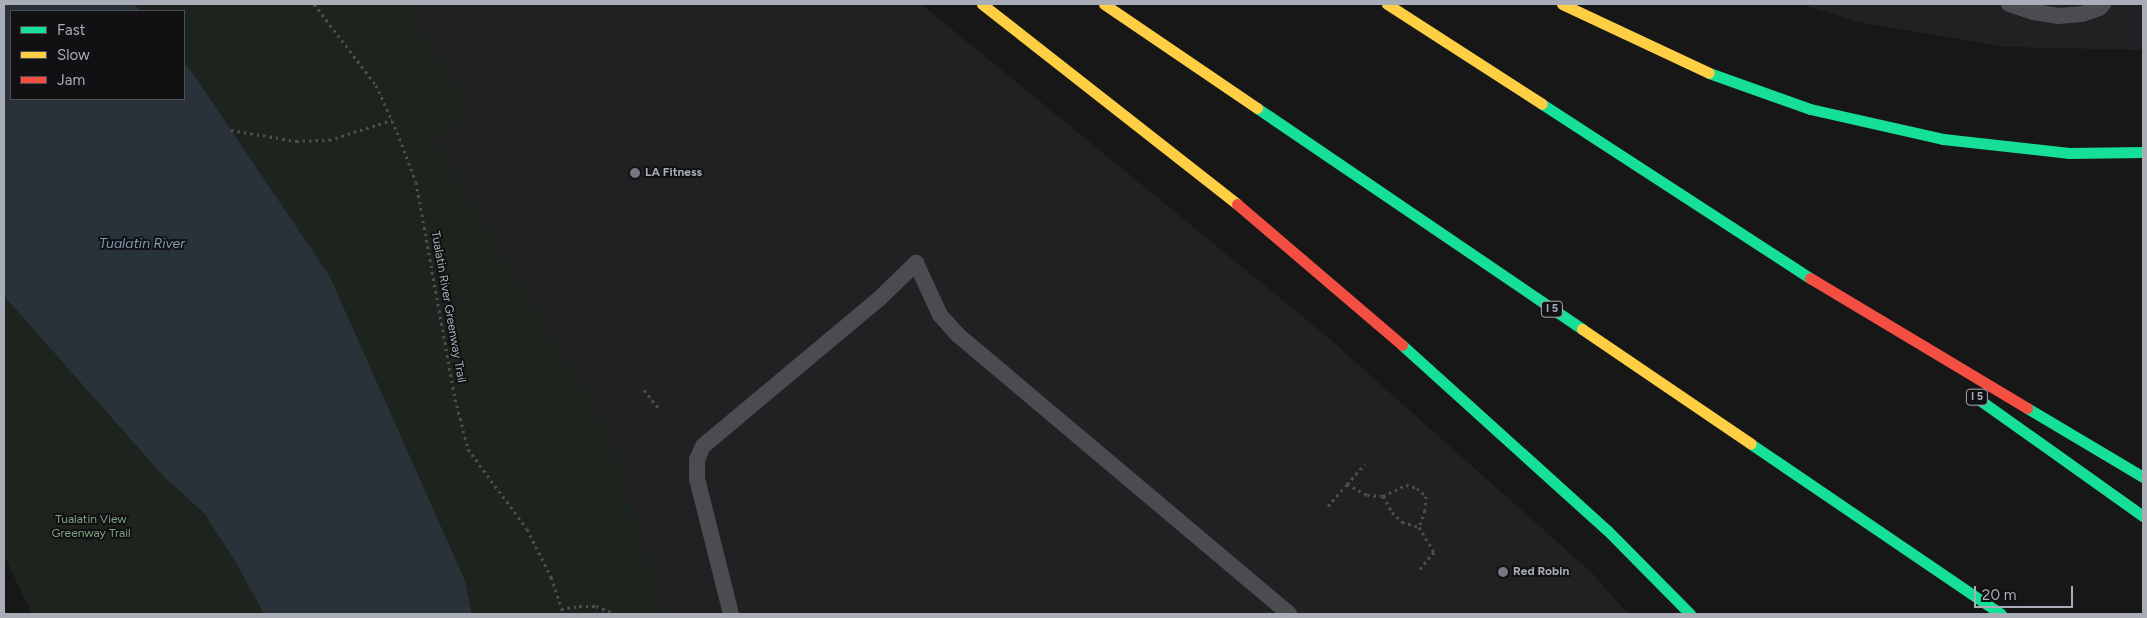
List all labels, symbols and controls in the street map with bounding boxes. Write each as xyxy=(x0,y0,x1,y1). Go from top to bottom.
legend xyxy=(10,10,185,100)
text: Fast xyxy=(57,21,85,39)
text: Slow xyxy=(57,46,90,64)
text: Jam xyxy=(57,71,85,89)
place label: LA Fitness xyxy=(645,166,702,180)
marker: LA Fitness xyxy=(629,167,641,179)
street label: Tualatin River Greenway Trail xyxy=(428,230,468,384)
water label: Tualatin River xyxy=(99,236,185,252)
road number: I 5 xyxy=(1541,300,1563,318)
road number: I 5 xyxy=(1966,388,1988,406)
park label: Tualatin View Greenway Trail xyxy=(51,513,131,541)
place label: Red Robin xyxy=(1513,565,1569,579)
marker: Red Robin xyxy=(1497,566,1509,578)
scale bar xyxy=(1977,576,2076,608)
text: 20 m xyxy=(1982,586,2016,604)

